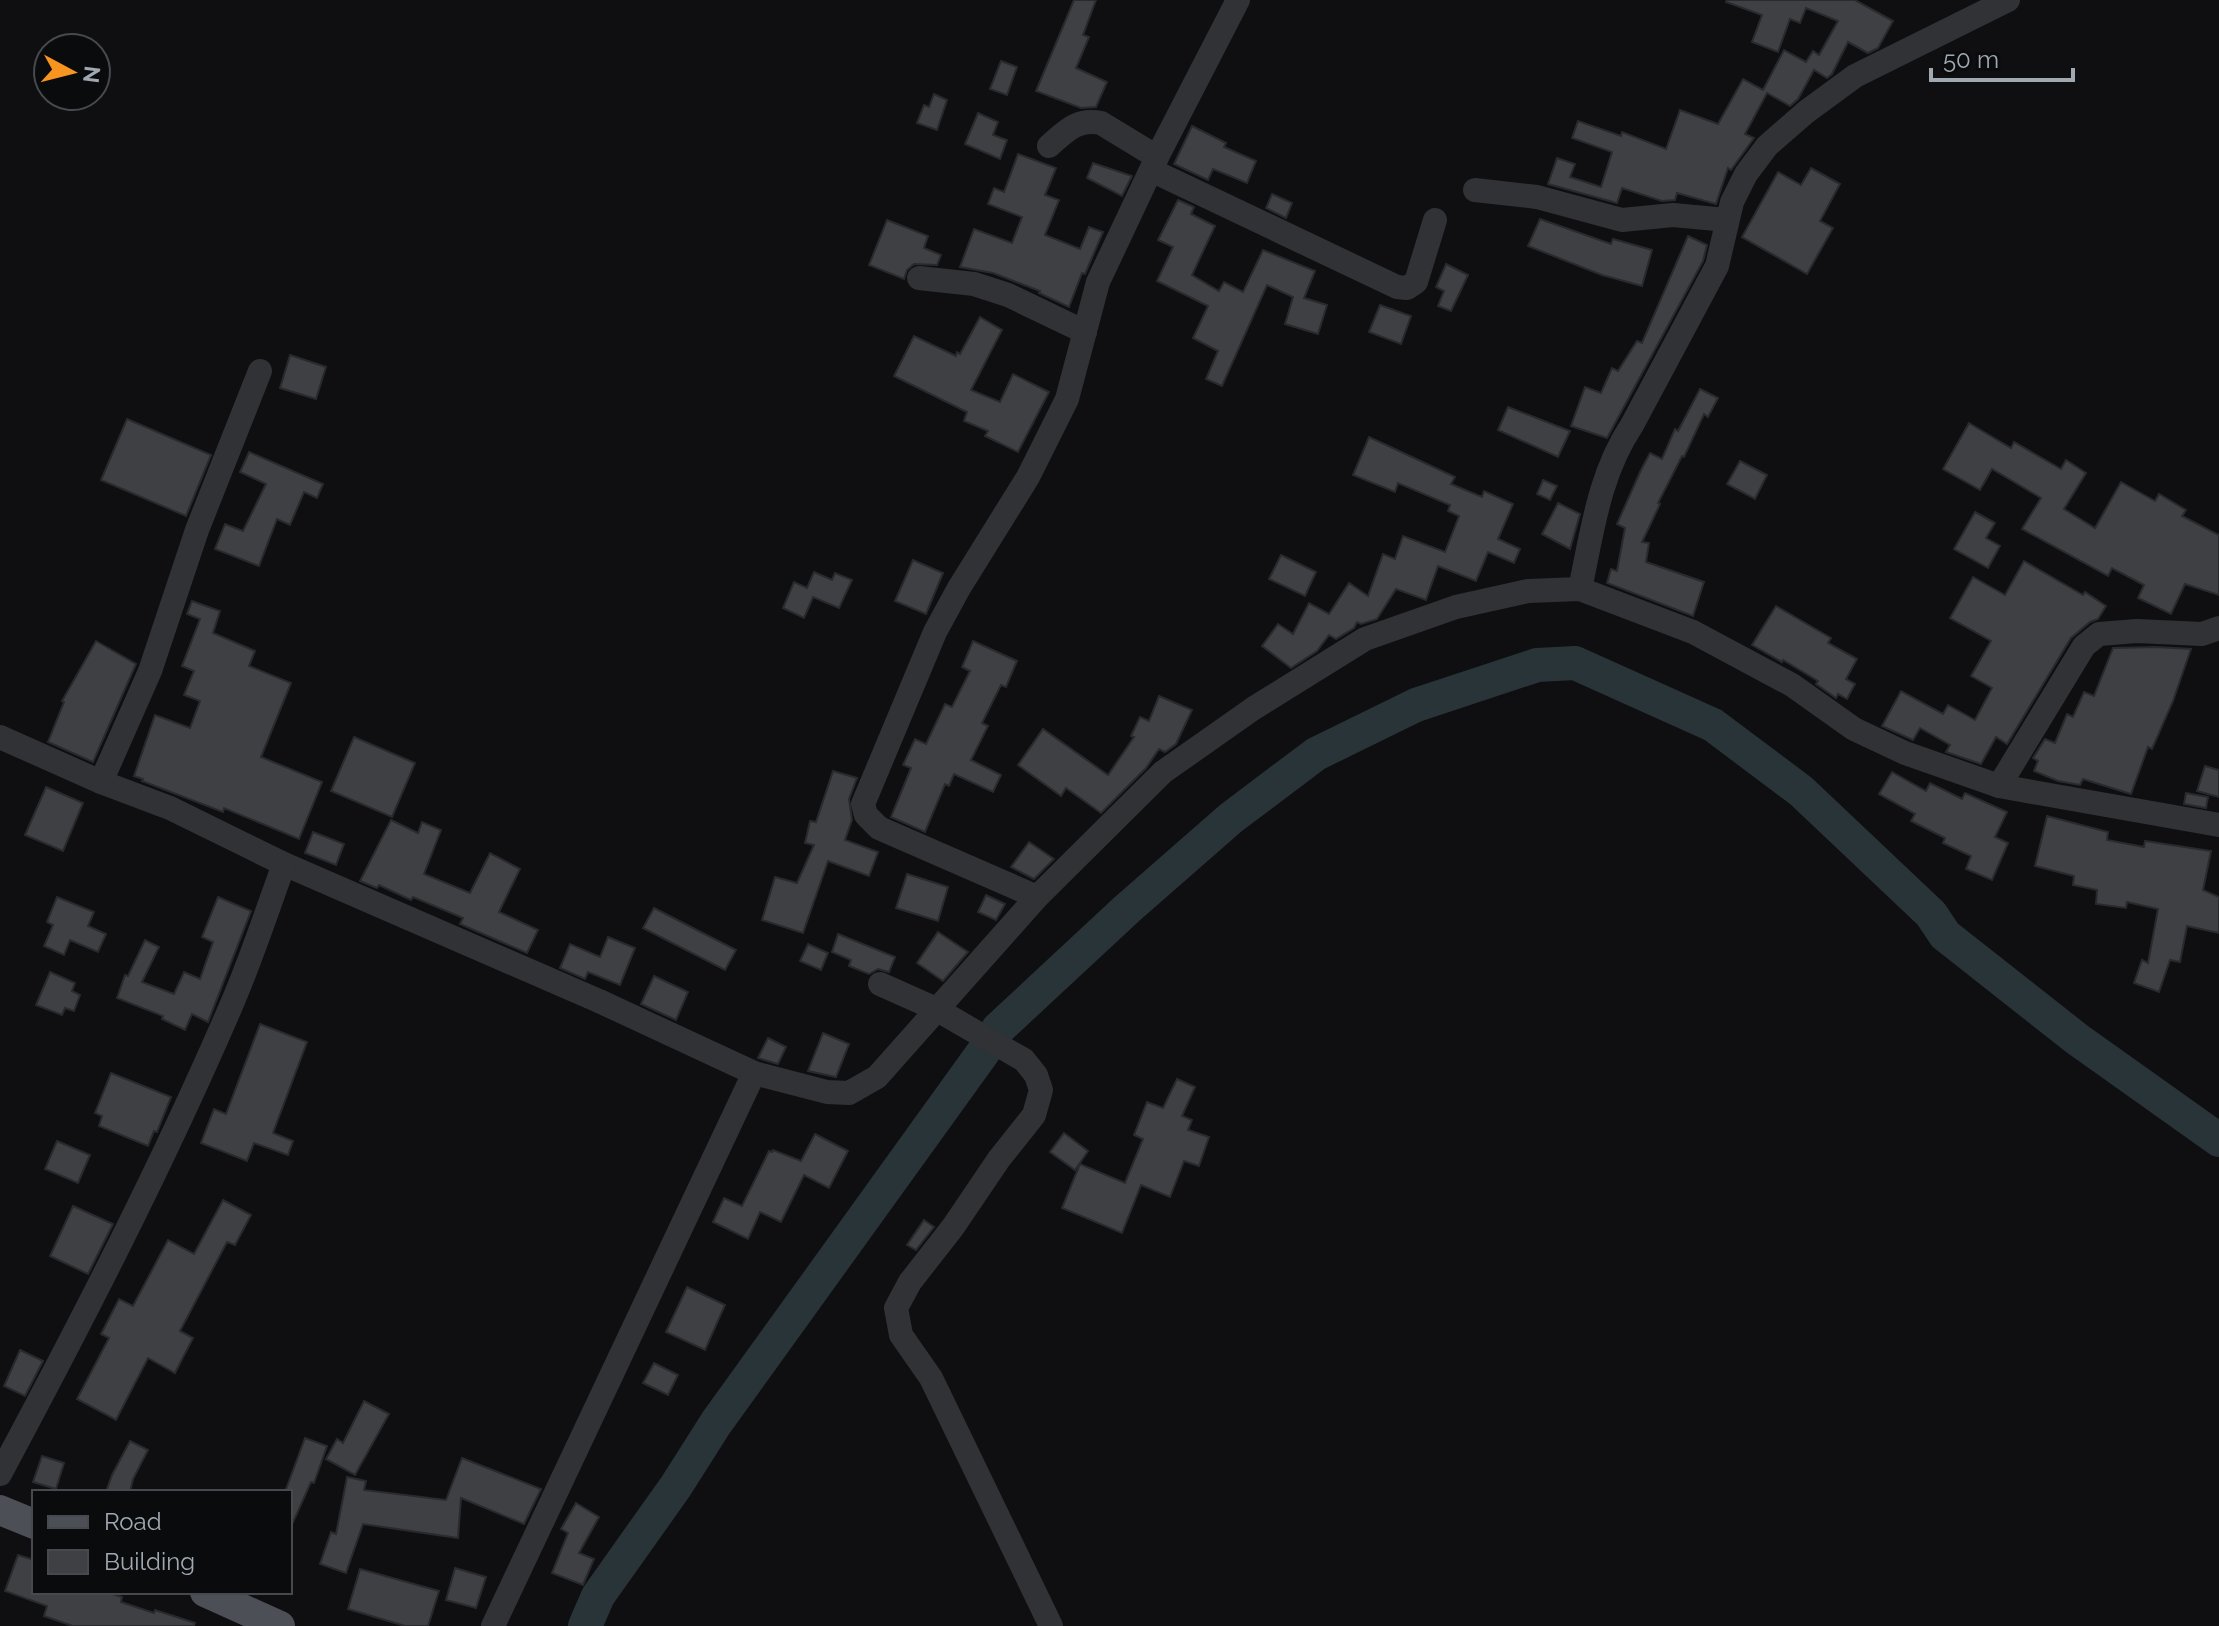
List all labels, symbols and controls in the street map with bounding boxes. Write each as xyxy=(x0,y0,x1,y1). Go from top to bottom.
north arrow xyxy=(32,32,112,112)
scale bar xyxy=(1931,32,2073,82)
text: 50 m xyxy=(1943,45,1999,74)
text: N xyxy=(78,65,106,84)
legend xyxy=(32,1490,292,1594)
text: Road xyxy=(104,1507,162,1536)
text: Building xyxy=(104,1547,195,1576)

